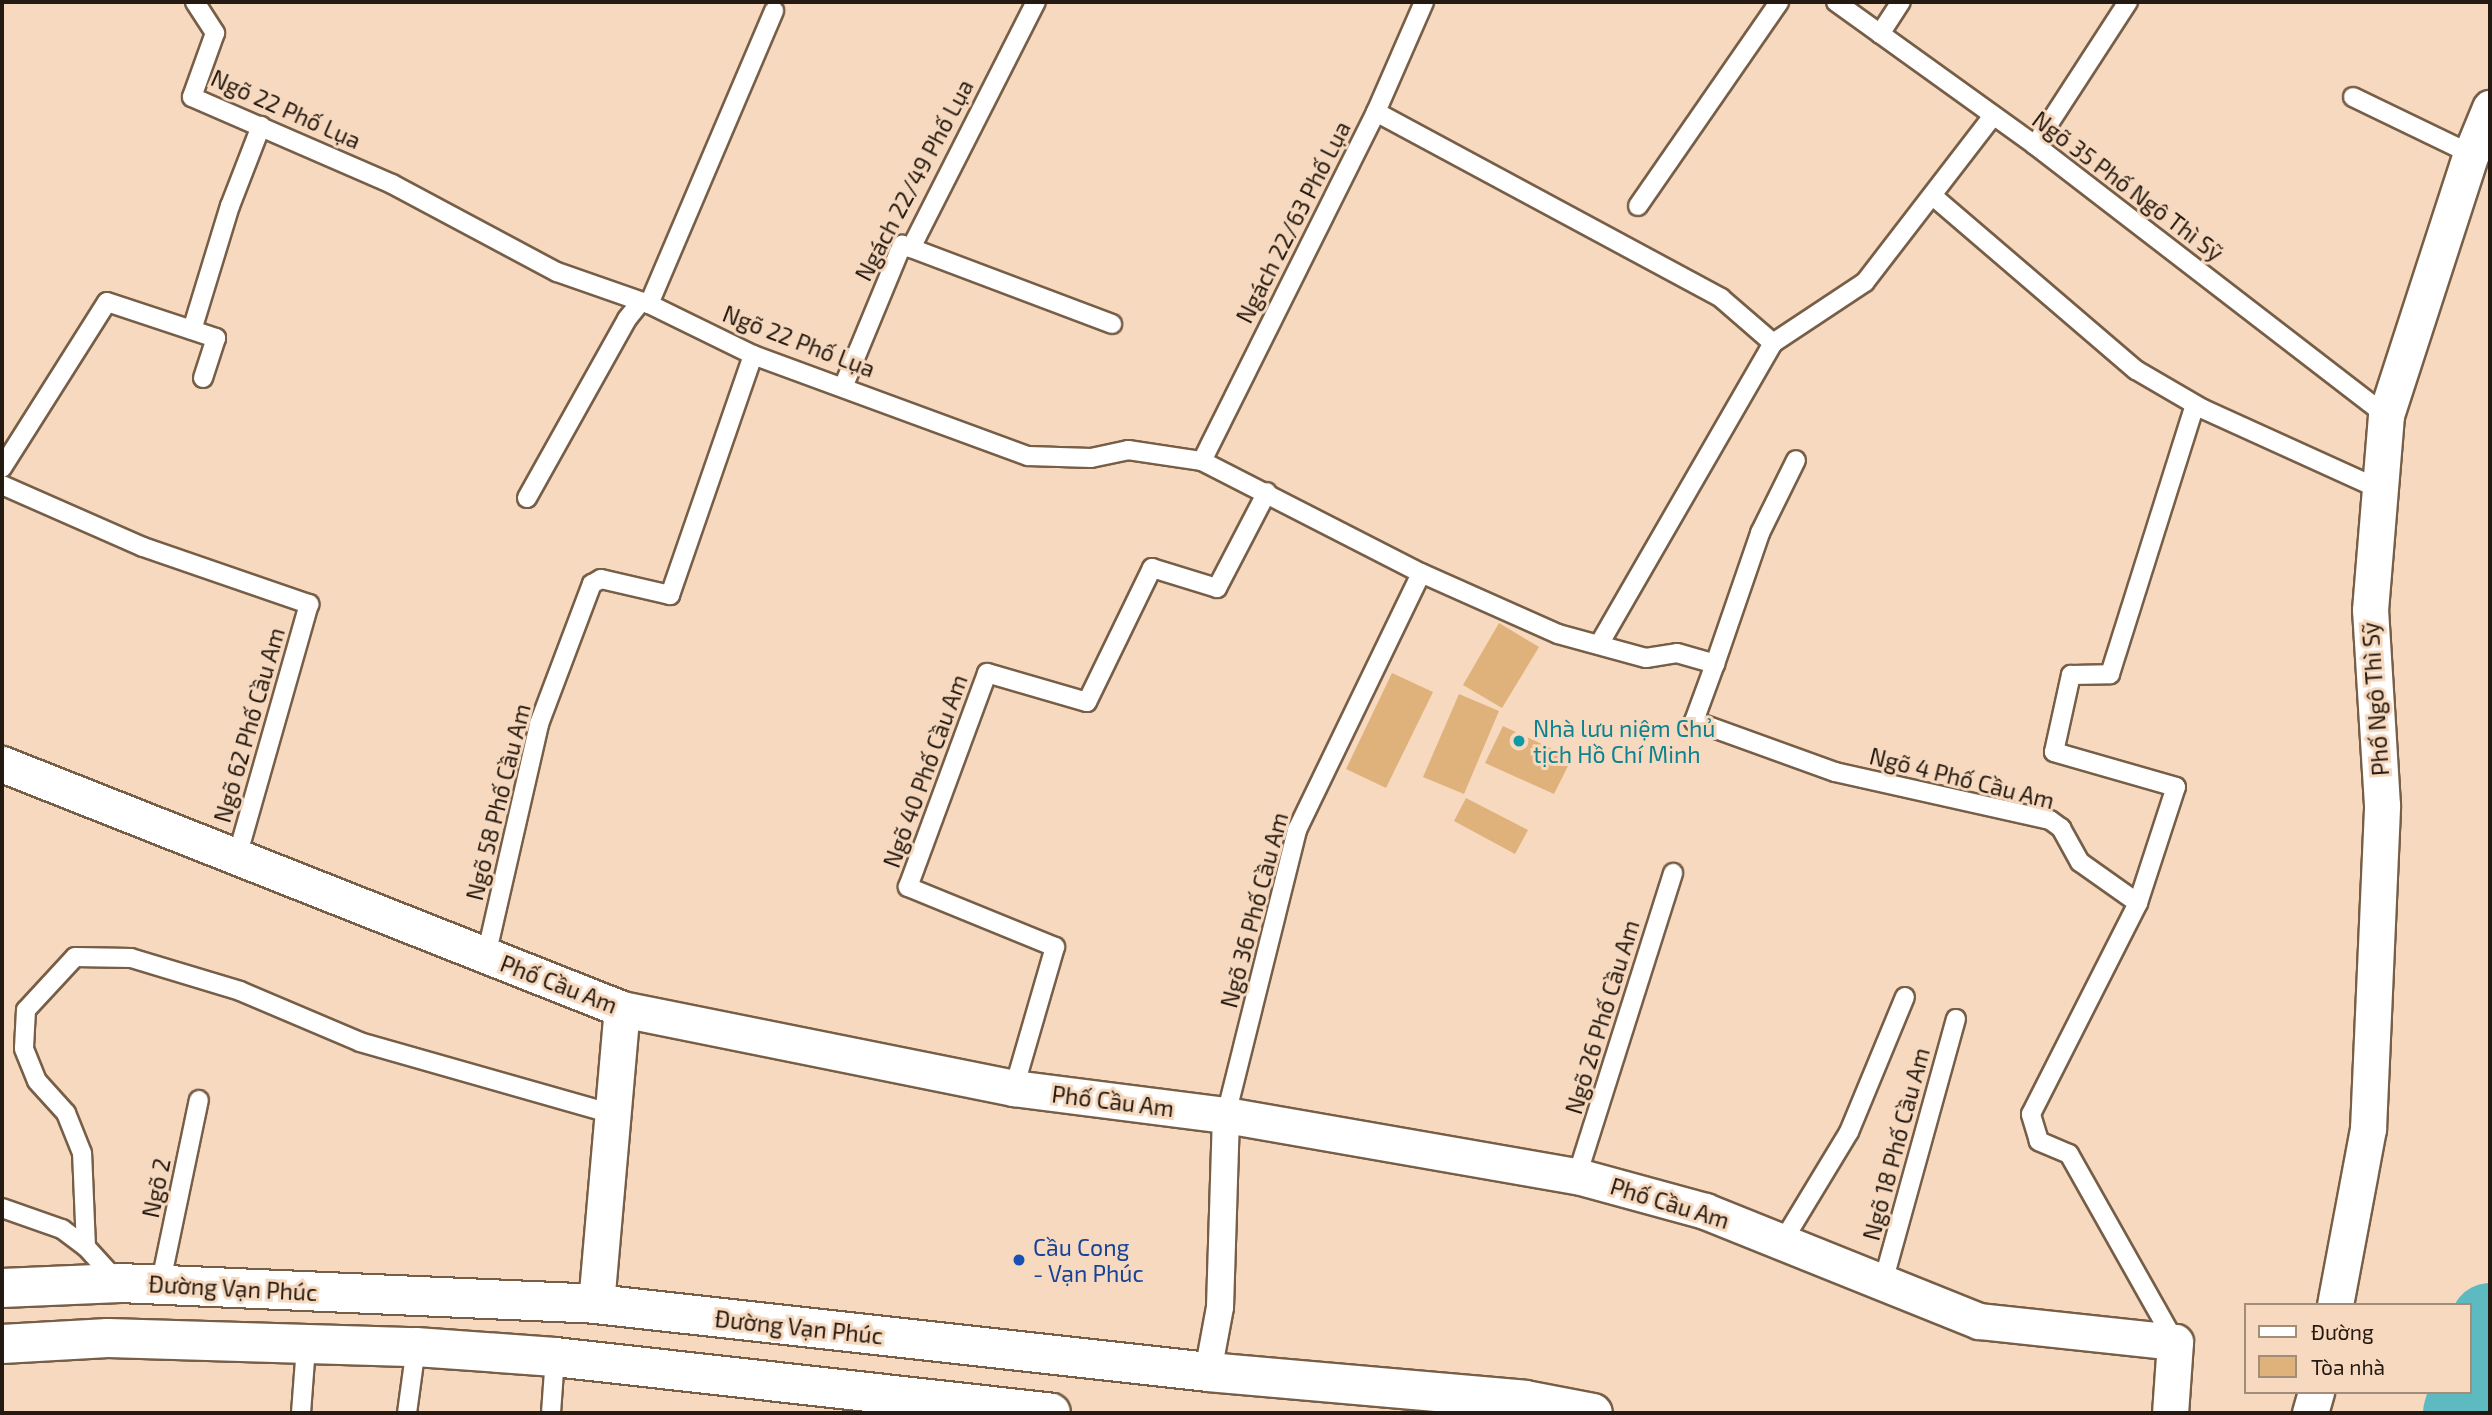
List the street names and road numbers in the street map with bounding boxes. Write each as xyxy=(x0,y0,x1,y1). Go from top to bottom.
street label: Ngõ 22 Phố Lụa xyxy=(207,64,365,154)
street label: Ngách 22/49 Phố Lụa xyxy=(849,75,979,285)
street label: Ngõ 35 Phố Ngô Thì Sỹ xyxy=(2027,105,2229,267)
street label: Ngách 22/63 Phố Lụa xyxy=(1230,116,1356,328)
street label: Ngõ 22 Phố Lụa xyxy=(719,299,879,383)
street label: Phố Ngô Thì Sỹ xyxy=(2356,621,2394,777)
street label: Ngõ 62 Phố Cầu Am xyxy=(208,624,290,826)
street label: Ngõ 40 Phố Cầu Am xyxy=(877,671,973,871)
street label: Ngõ 58 Phố Cầu Am xyxy=(460,701,536,903)
street label: Ngõ 4 Phố Cầu Am xyxy=(1866,742,2058,814)
street label: Ngõ 36 Phố Cầu Am xyxy=(1215,809,1293,1011)
street label: Ngõ 26 Phố Cầu Am xyxy=(1559,916,1645,1118)
street label: Phố Cầu Am xyxy=(496,949,622,1019)
street label: Ngõ 18 Phố Cầu Am xyxy=(1857,1044,1935,1244)
street label: Phố Cầu Am xyxy=(1050,1080,1176,1122)
street label: Ngõ 2 xyxy=(136,1156,176,1220)
street label: Phố Cầu Am xyxy=(1607,1172,1733,1234)
street label: Đường Vạn Phúc xyxy=(148,1270,318,1306)
street label: Đường Vạn Phúc xyxy=(713,1304,885,1350)

